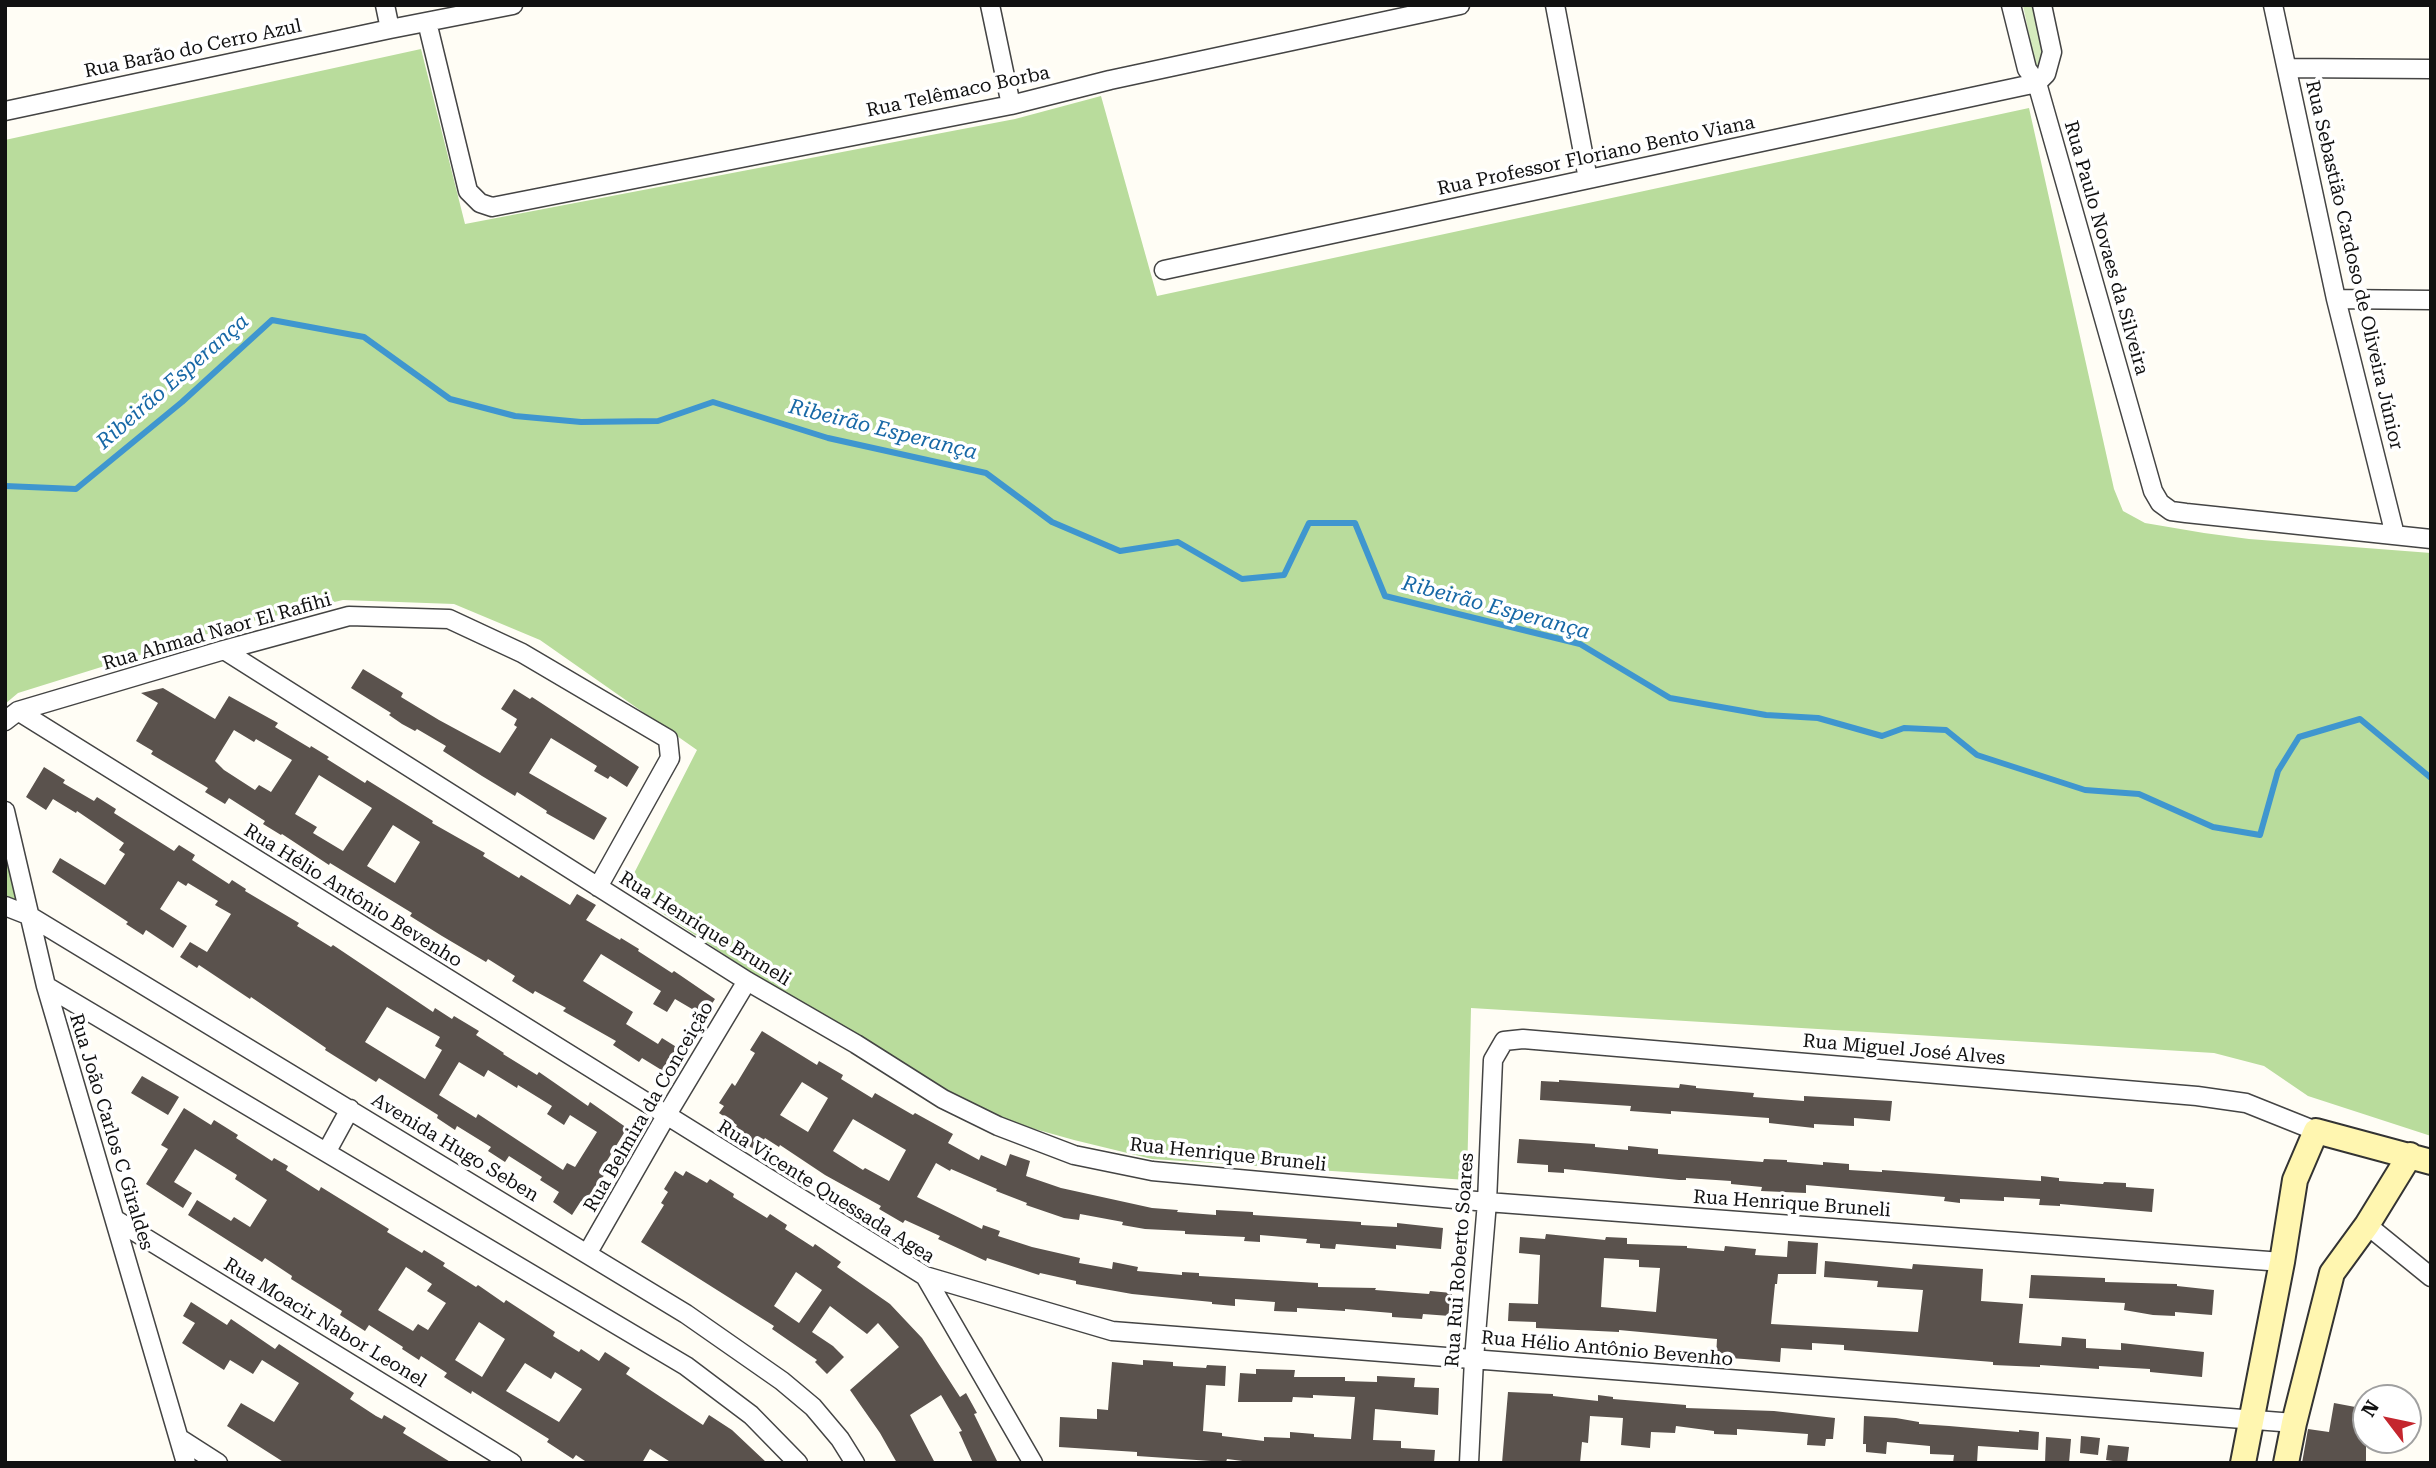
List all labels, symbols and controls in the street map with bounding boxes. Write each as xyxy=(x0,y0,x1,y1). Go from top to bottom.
street label: Rua Barão do Cerro Azul xyxy=(82,15,304,83)
street label: Rua Telêmaco Borba xyxy=(864,61,1052,123)
street label: Rua Sebastião Cardoso de Oliveira Júnior xyxy=(2300,78,2408,452)
street label: Rua Professor Floriano Bento Viana xyxy=(1435,111,1757,201)
street label: Rua Paulo Novaes da Silveira xyxy=(2059,118,2153,378)
water label: Ribeirão Esperança xyxy=(92,309,254,455)
water label: Ribeirão Esperança xyxy=(786,394,980,466)
water label: Ribeirão Esperança xyxy=(1399,571,1593,645)
street label: Rua Ahmad Naor El Rafihi xyxy=(100,588,334,676)
street label: Rua Hélio Antônio Bevenho xyxy=(240,819,466,973)
street label: Rua Henrique Bruneli xyxy=(615,867,795,991)
street label: Rua Belmira da Conceição xyxy=(579,998,719,1216)
street label: Rua João Carlos C Giraldes xyxy=(64,1011,158,1253)
street label: Rua Miguel José Alves xyxy=(1802,1030,2006,1070)
street label: Avenida Hugo Seben xyxy=(367,1089,543,1207)
street label: Rua Vicente Quessada Agea xyxy=(713,1116,939,1268)
street label: Rua Henrique Bruneli xyxy=(1128,1133,1328,1177)
street label: Rua Rui Roberto Soares xyxy=(1441,1152,1479,1368)
street label: Rua Henrique Bruneli xyxy=(1692,1186,1892,1222)
street label: Rua Moacir Nabor Leonel xyxy=(219,1253,431,1393)
street label: Rua Hélio Antônio Bevenho xyxy=(1480,1327,1734,1371)
north arrow xyxy=(2352,1384,2422,1454)
text: N xyxy=(2357,1396,2384,1421)

